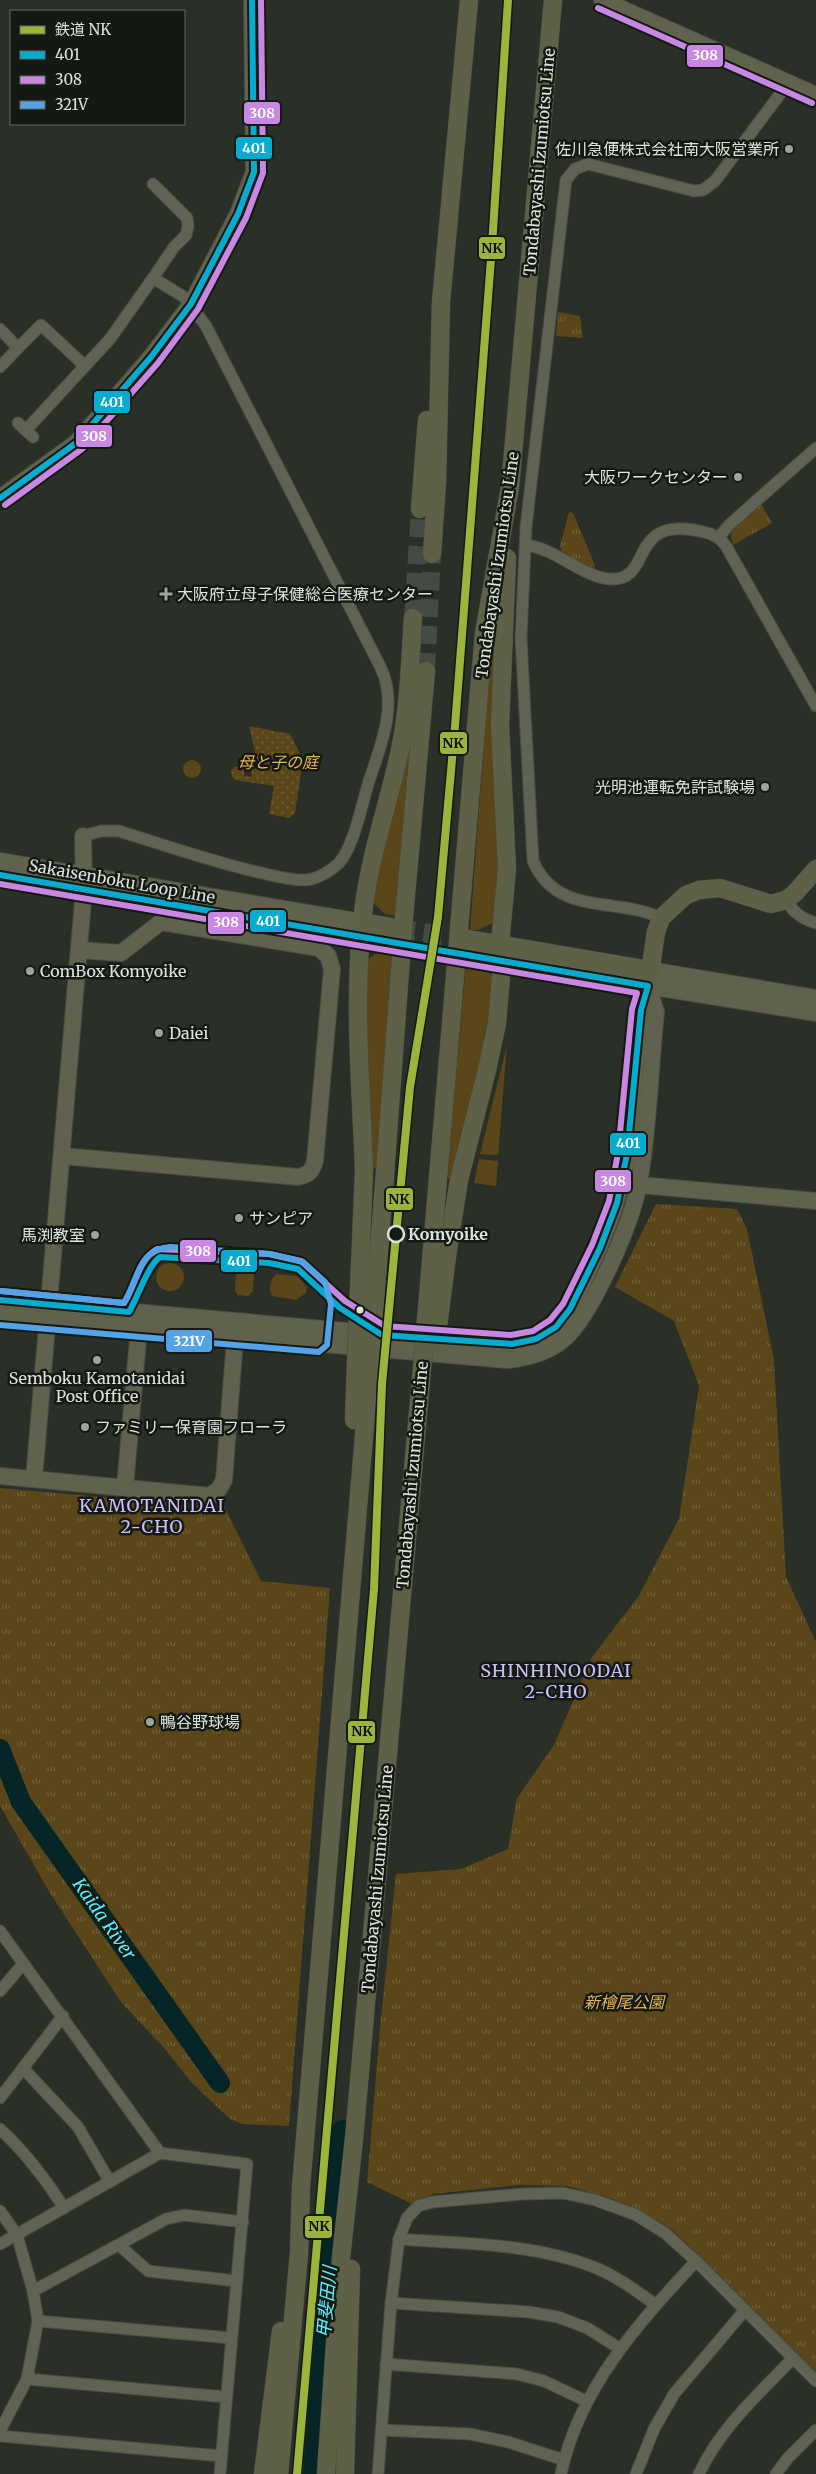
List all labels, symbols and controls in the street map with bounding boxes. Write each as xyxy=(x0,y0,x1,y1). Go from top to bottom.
legend xyxy=(10,10,185,125)
text: 鉄道 NK xyxy=(55,20,111,39)
line badge: 308 xyxy=(686,44,724,68)
text: 401 xyxy=(55,45,80,64)
text: 308 xyxy=(692,46,718,64)
street label: Tondabayashi Izumiotsu Line xyxy=(519,47,559,277)
text: 308 xyxy=(55,70,82,89)
text: 321V xyxy=(55,95,89,114)
line badge: 308 xyxy=(243,101,281,125)
text: 308 xyxy=(249,104,275,122)
line badge: 401 xyxy=(235,136,273,160)
text: 401 xyxy=(242,139,266,157)
place label: 佐川急便株式会社南大阪営業所 xyxy=(555,139,779,159)
marker: 佐川急便株式会社南大阪営業所 xyxy=(783,143,795,155)
line badge: NK xyxy=(478,236,506,260)
text: NK xyxy=(481,239,503,257)
line badge: 401 xyxy=(93,390,131,414)
text: 401 xyxy=(100,393,124,411)
line badge: 308 xyxy=(75,424,113,448)
text: 308 xyxy=(81,427,107,445)
street label: Tondabayashi Izumiotsu Line xyxy=(471,450,523,680)
place label: 大阪ワークセンター xyxy=(584,467,728,487)
marker: 大阪ワークセンター xyxy=(732,471,744,483)
place label: 大阪府立母子保健総合医療センター xyxy=(177,584,433,604)
marker: 大阪府立母子保健総合医療センター xyxy=(159,587,173,601)
line badge: NK xyxy=(439,731,468,755)
text: NK xyxy=(442,734,464,752)
park label: 母と子の庭 xyxy=(238,752,321,772)
place label: 光明池運転免許試験場 xyxy=(595,777,755,797)
marker: 光明池運転免許試験場 xyxy=(759,781,771,793)
street label: Sakaisenboku Loop Line xyxy=(27,855,217,907)
line badge: 401 xyxy=(249,909,287,933)
line badge: 308 xyxy=(207,911,245,935)
text: 401 xyxy=(256,912,280,930)
text: 308 xyxy=(213,913,239,931)
place label: ComBox Komyoike xyxy=(40,961,186,981)
marker: ComBox Komyoike xyxy=(24,965,36,977)
place label: Daiei xyxy=(169,1023,208,1043)
marker: Daiei xyxy=(153,1027,165,1039)
line badge: 401 xyxy=(609,1132,647,1156)
text: 401 xyxy=(616,1134,640,1152)
line badge: 308 xyxy=(594,1169,632,1193)
text: 308 xyxy=(600,1172,626,1190)
line badge: NK xyxy=(385,1187,414,1211)
text: NK xyxy=(388,1190,410,1208)
place label: サンピア xyxy=(249,1208,313,1228)
marker: サンピア xyxy=(233,1212,245,1224)
place label: Komyoike xyxy=(408,1224,488,1244)
place label: 馬渕教室 xyxy=(21,1225,85,1245)
marker: Komyoike xyxy=(387,1225,405,1243)
marker: 馬渕教室 xyxy=(89,1229,101,1241)
line badge: 308 xyxy=(179,1239,217,1263)
text: 308 xyxy=(185,1242,211,1260)
line badge: 401 xyxy=(220,1249,258,1273)
text: 401 xyxy=(227,1252,251,1270)
unlabelled marker xyxy=(355,1305,365,1315)
line badge: 321V xyxy=(165,1329,213,1353)
text: 321V xyxy=(173,1332,205,1350)
marker: Semboku Kamotanidai Post Office xyxy=(91,1354,103,1366)
street label: Tondabayashi Izumiotsu Line xyxy=(392,1360,432,1590)
place label: Semboku Kamotanidai Post Office xyxy=(9,1368,185,1406)
place label: ファミリー保育園フローラ xyxy=(95,1417,287,1437)
marker: ファミリー保育園フローラ xyxy=(79,1421,91,1433)
district label: KAMOTANIDAI 2-CHO xyxy=(79,1494,225,1538)
district label: SHINHINOODAI 2-CHO xyxy=(480,1659,632,1703)
place label: 鴨谷野球場 xyxy=(160,1712,240,1732)
marker: 鴨谷野球場 xyxy=(144,1716,156,1728)
line badge: NK xyxy=(347,1720,376,1744)
text: NK xyxy=(351,1722,373,1740)
street label: Tondabayashi Izumiotsu Line xyxy=(357,1764,397,1994)
water label: Kaida River xyxy=(67,1873,141,1965)
park label: 新檜尾公園 xyxy=(584,1992,666,2012)
line badge: NK xyxy=(304,2215,333,2239)
text: NK xyxy=(308,2217,330,2235)
water label: 甲斐田川 xyxy=(312,2263,341,2339)

